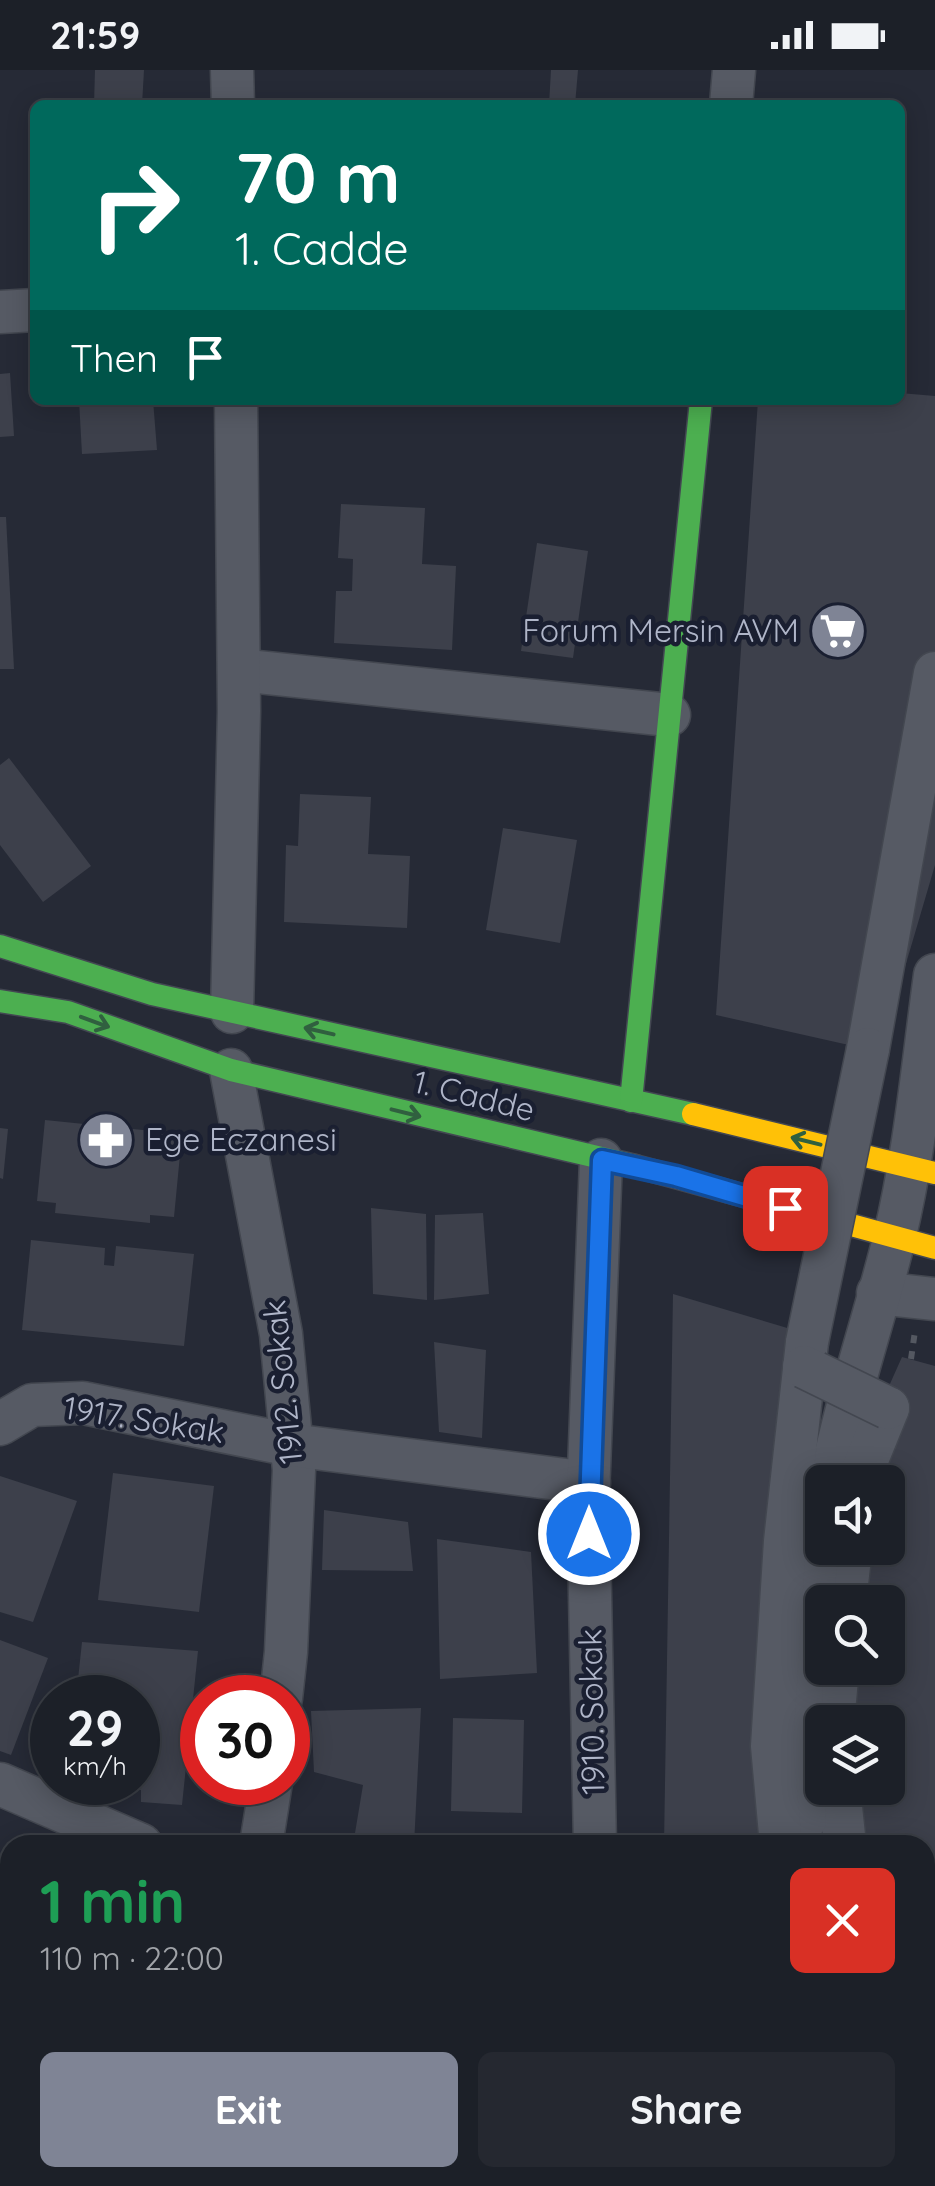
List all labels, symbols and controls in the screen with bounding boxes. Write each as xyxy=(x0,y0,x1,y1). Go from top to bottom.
text: 21:59 xyxy=(50,11,140,59)
text: 70 m xyxy=(235,133,401,221)
icon: right xyxy=(70,140,200,270)
text: 1. Cadde xyxy=(235,220,409,276)
icon: arrive xyxy=(178,330,233,385)
text: Then xyxy=(70,334,158,382)
supermarket icon: Forum Mersin AVM xyxy=(808,601,868,661)
place label: Forum Mersin AVM xyxy=(522,610,799,650)
one-way arrow xyxy=(78,1014,109,1032)
one-way arrow xyxy=(303,1021,335,1040)
street label: 1. Cadde xyxy=(409,1061,539,1129)
one-way arrow xyxy=(389,1105,421,1123)
pharmacy icon: Ege Eczanesi xyxy=(76,1110,136,1170)
place label: Ege Eczanesi xyxy=(145,1119,337,1159)
one-way arrow xyxy=(791,1131,823,1149)
pin xyxy=(743,1166,828,1251)
icon: arrive xyxy=(758,1181,813,1236)
street label: 1912. Sokak xyxy=(253,1298,311,1466)
street label: 1917. Sokak xyxy=(61,1387,227,1451)
map controls xyxy=(805,1465,905,1805)
button: sound xyxy=(805,1465,905,1565)
position arrow xyxy=(537,1482,641,1586)
button: search xyxy=(805,1585,905,1685)
street label: 1910. Sokak xyxy=(570,1629,612,1795)
speed limit sign: 30 xyxy=(180,1675,310,1805)
text: 29 xyxy=(67,1696,123,1759)
button: layers xyxy=(805,1705,905,1805)
text: km/h xyxy=(63,1750,127,1781)
text: 1 min xyxy=(40,1863,185,1938)
button: close xyxy=(790,1868,895,1973)
text: 110 m · 22:00 xyxy=(40,1938,224,1978)
button: Exit xyxy=(40,2052,458,2167)
button: Share xyxy=(478,2052,895,2167)

